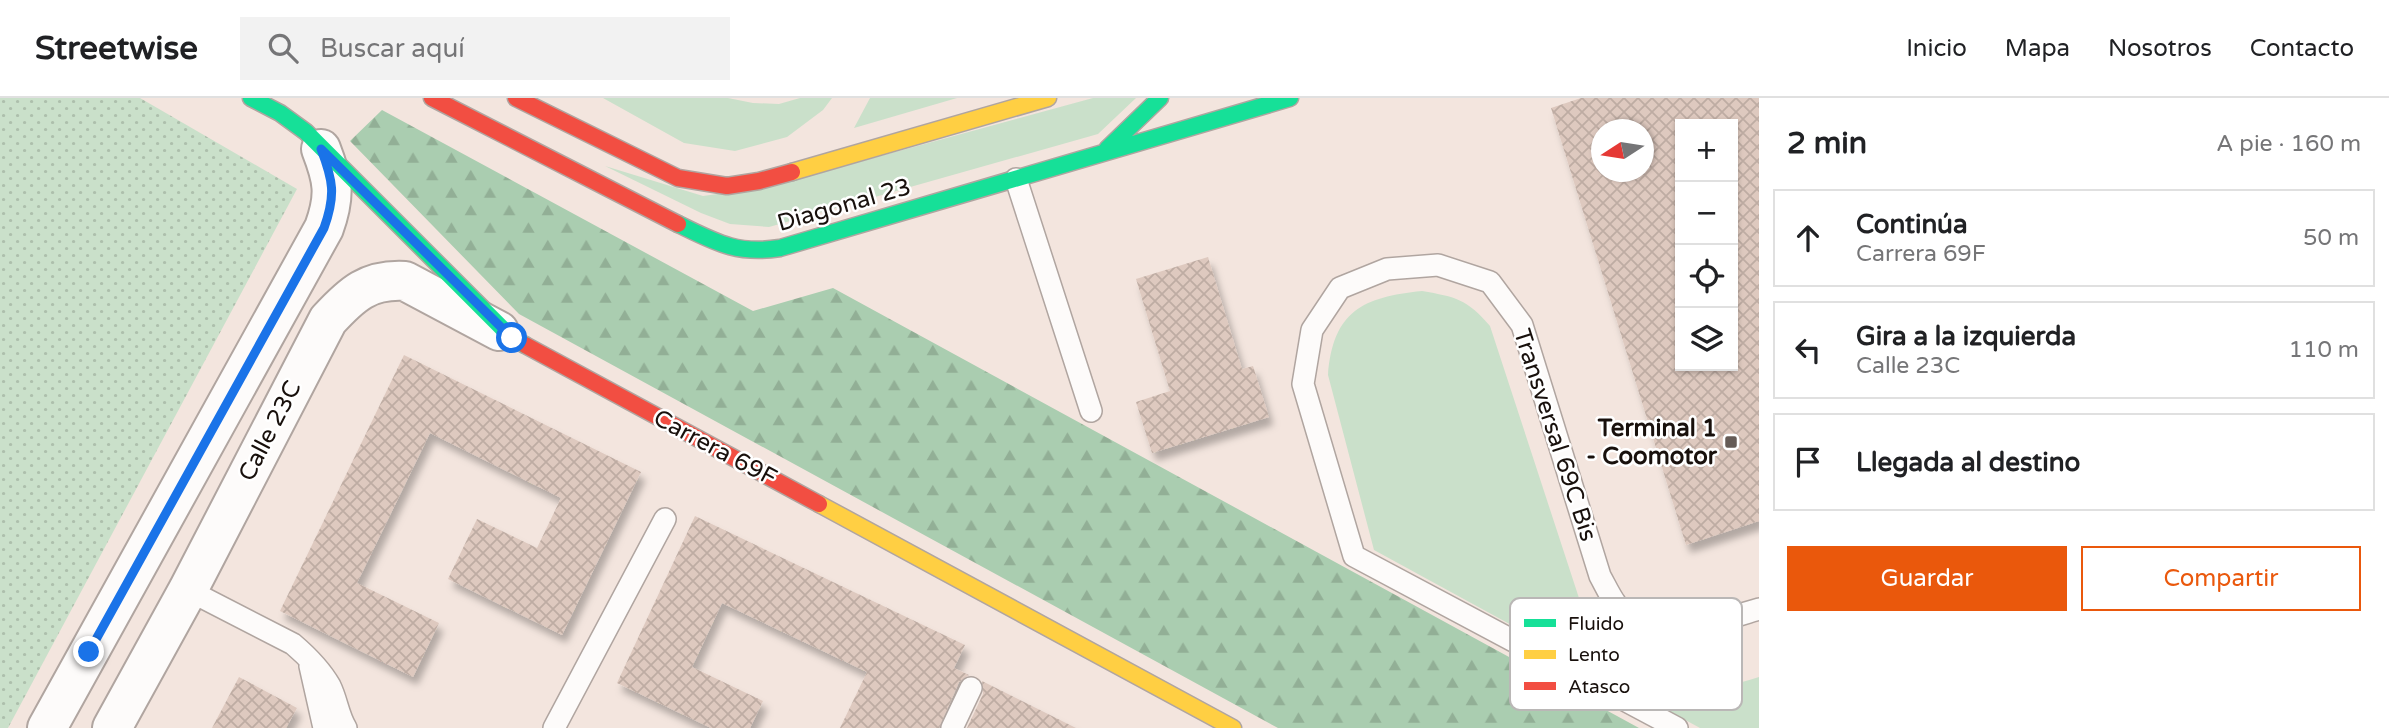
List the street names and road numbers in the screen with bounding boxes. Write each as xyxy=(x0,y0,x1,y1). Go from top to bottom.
street label: Diagonal 23 xyxy=(774,172,914,238)
street label: Transversal 69C Bis xyxy=(1507,325,1603,545)
street label: Calle 23C xyxy=(232,376,308,486)
street label: Carrera 69F xyxy=(648,403,782,493)

